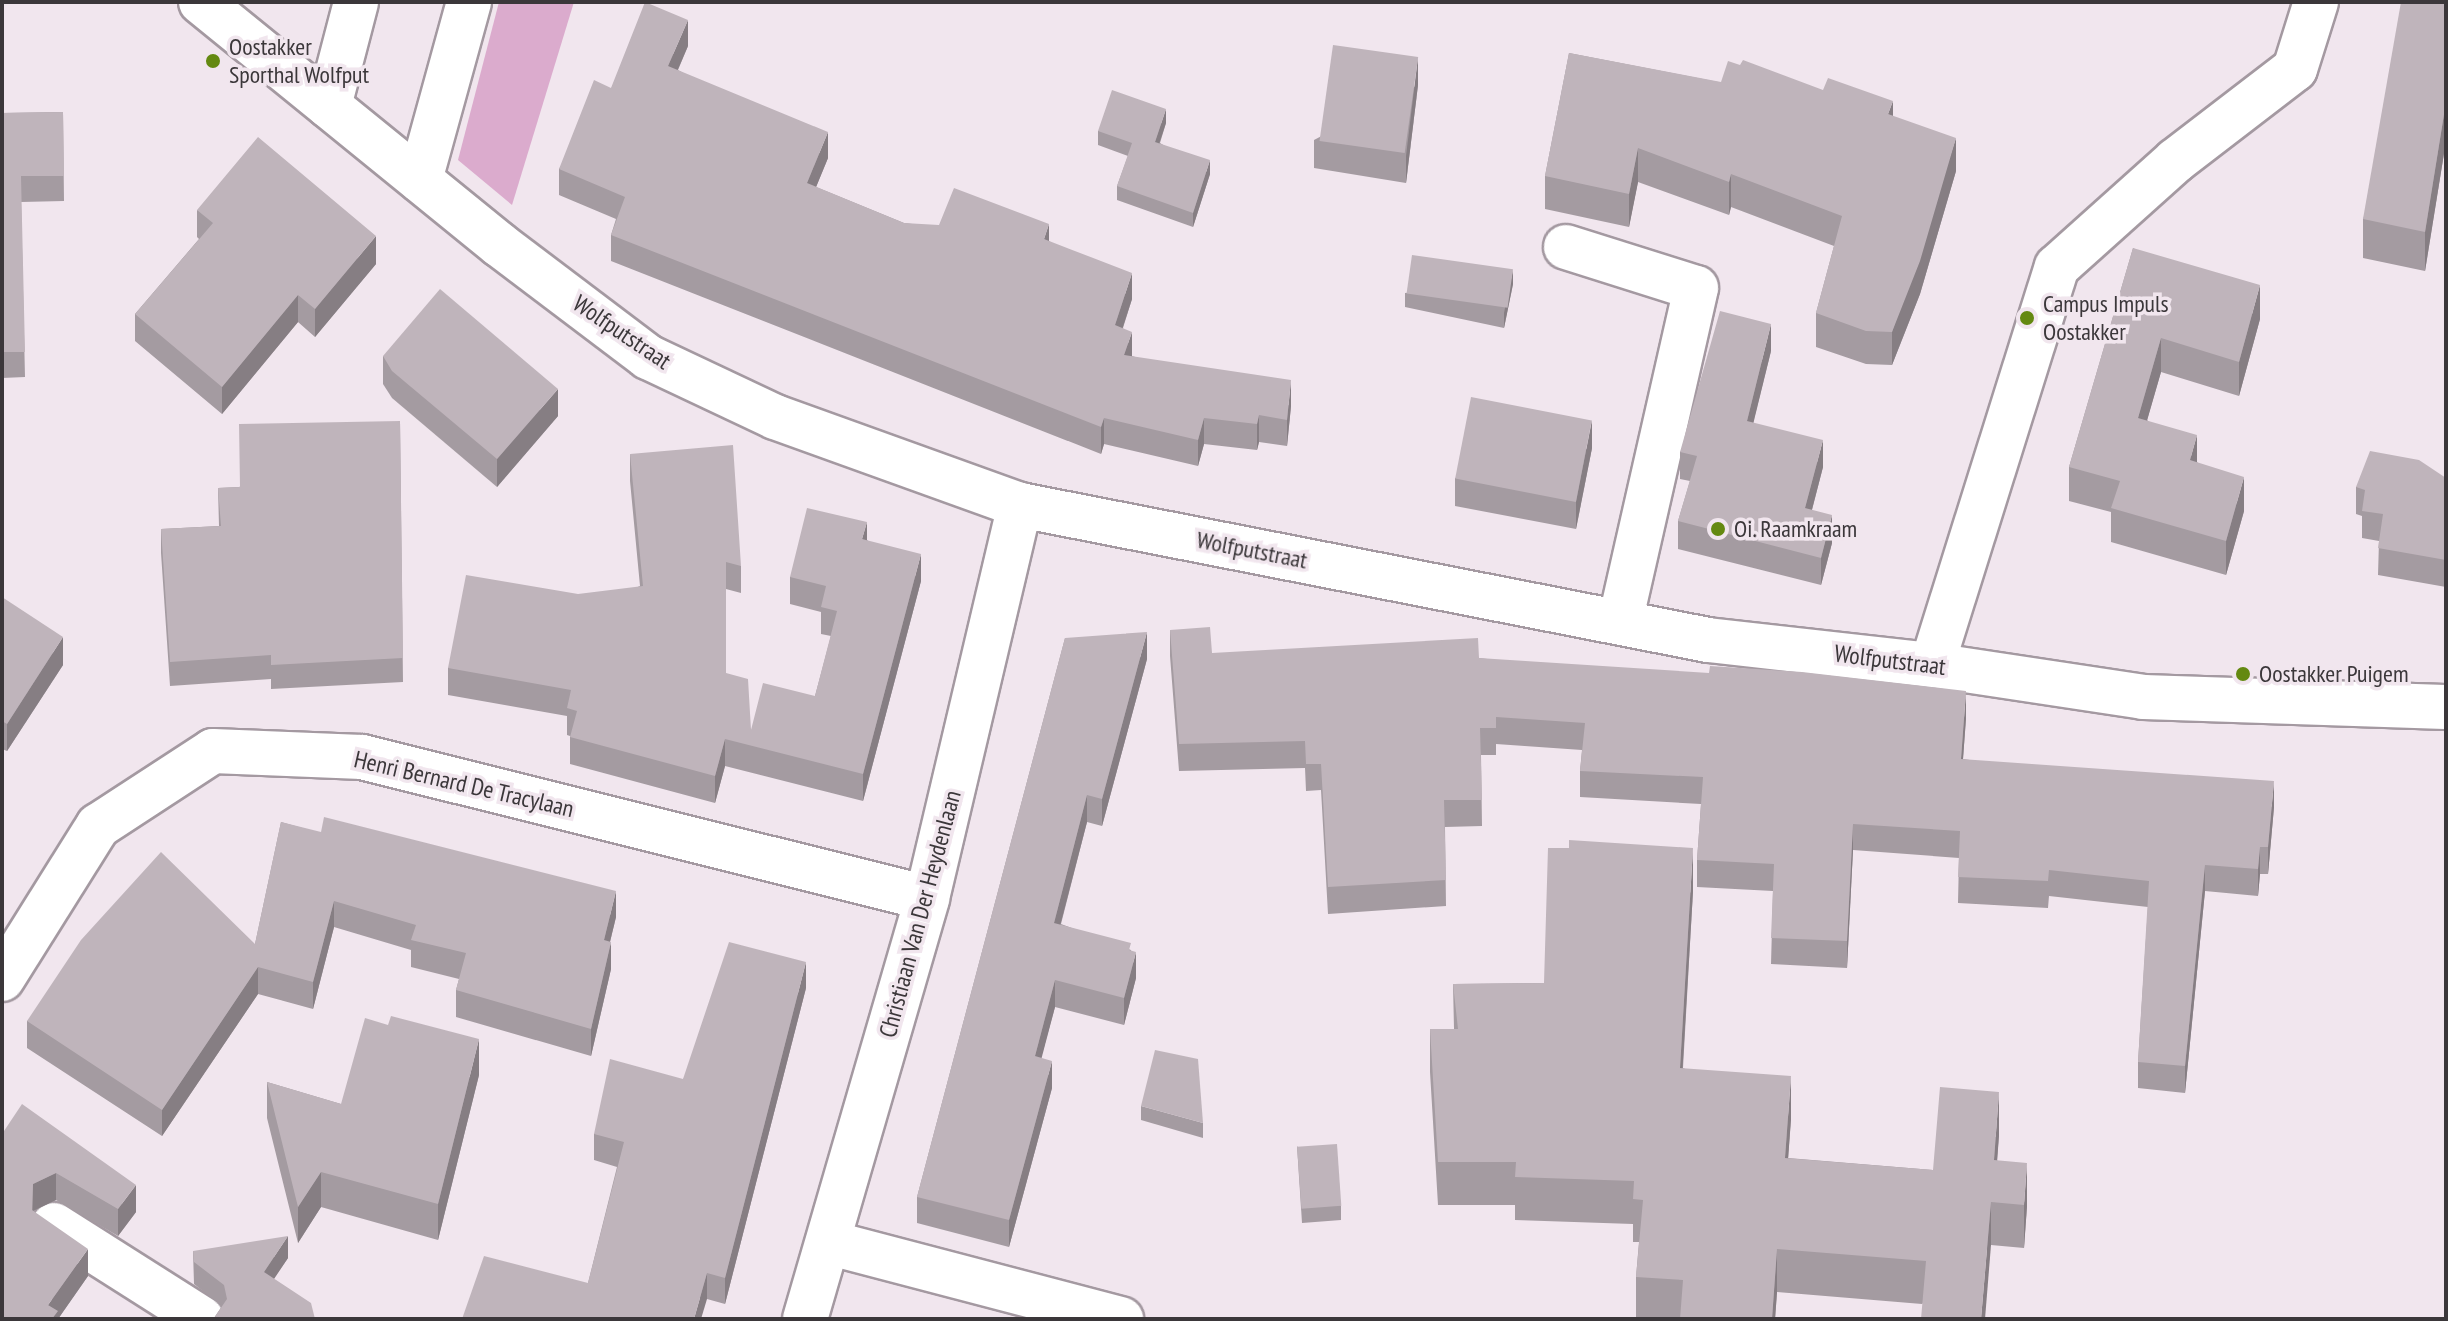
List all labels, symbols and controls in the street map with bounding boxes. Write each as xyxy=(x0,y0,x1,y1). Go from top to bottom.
place label: Oostakker Sporthal Wolfput xyxy=(229,33,370,89)
marker: Oostakker Sporthal Wolfput xyxy=(204,52,222,70)
street label: Wolfputstraat xyxy=(568,289,676,375)
place label: Campus Impuls Oostakker xyxy=(2043,290,2169,346)
marker: Campus Impuls Oostakker xyxy=(2018,309,2036,327)
place label: Oi. Raamkraam xyxy=(1734,515,1859,543)
marker: Oi. Raamkraam xyxy=(1709,520,1727,538)
street label: Wolfputstraat xyxy=(1194,525,1310,575)
street label: Wolfputstraat xyxy=(1833,639,1947,681)
place label: Oostakker Puigem xyxy=(2259,660,2409,688)
marker: Oostakker Puigem xyxy=(2234,665,2252,683)
street label: Henri Bernard De Tracylaan xyxy=(351,745,577,823)
street label: Christiaan Van Der Heydenlaan xyxy=(873,787,967,1041)

